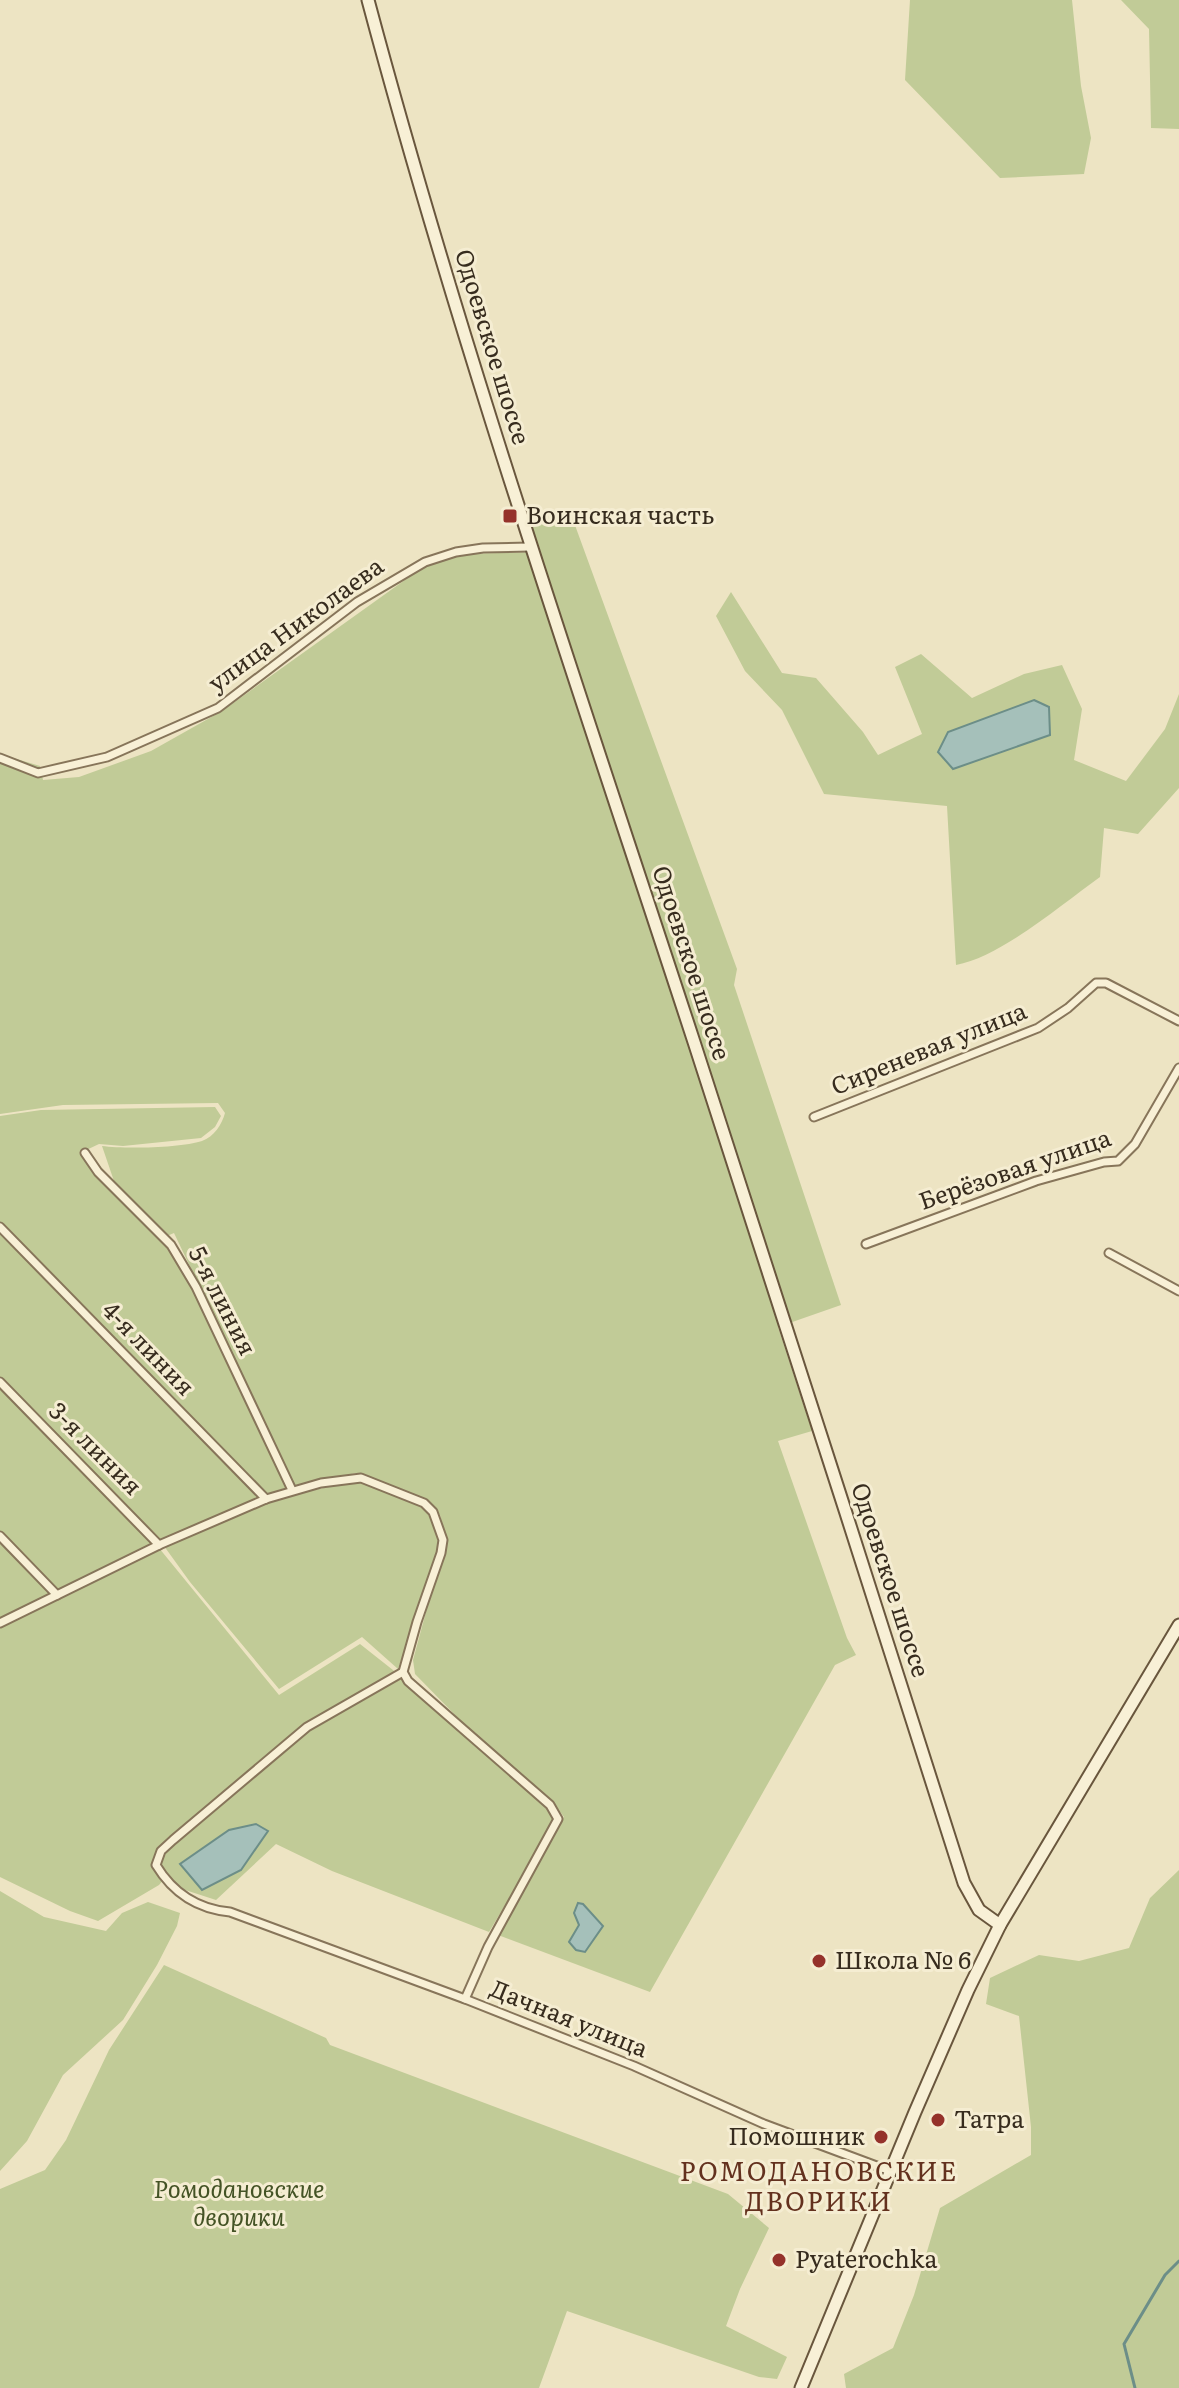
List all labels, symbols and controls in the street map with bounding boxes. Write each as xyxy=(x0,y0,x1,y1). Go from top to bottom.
street label: Одоевское шоссе xyxy=(448,244,541,448)
place label: Воинская часть xyxy=(526,496,714,531)
marker: Воинская часть xyxy=(501,507,519,525)
street label: улица Николаева xyxy=(199,547,390,699)
street label: Одоевское шоссе xyxy=(645,861,741,1064)
street label: Сиреневая улица xyxy=(825,991,1031,1102)
street label: Берёзовая улица xyxy=(913,1118,1115,1217)
street label: 5-я линия xyxy=(182,1239,267,1361)
street label: 4-я линия xyxy=(96,1292,204,1402)
street label: 3-я линия xyxy=(42,1393,151,1502)
street label: Одоевское шоссе xyxy=(844,1478,940,1681)
place label: Школа № 6 xyxy=(835,1941,971,1976)
marker: Школа № 6 xyxy=(810,1952,828,1970)
street label: Дачная улица xyxy=(486,1969,654,2064)
place label: Татра xyxy=(954,2100,1024,2135)
marker: Татра xyxy=(929,2111,947,2129)
place label: Помошник xyxy=(728,2117,865,2152)
marker: Помошник xyxy=(872,2128,890,2146)
district label: РОМОДАНОВСКИЕ ДВОРИКИ xyxy=(680,2150,958,2219)
park label: Ромодановские дворики xyxy=(154,2170,325,2233)
place label: Pyaterochka xyxy=(795,2240,937,2275)
marker: Pyaterochka xyxy=(770,2251,788,2269)

